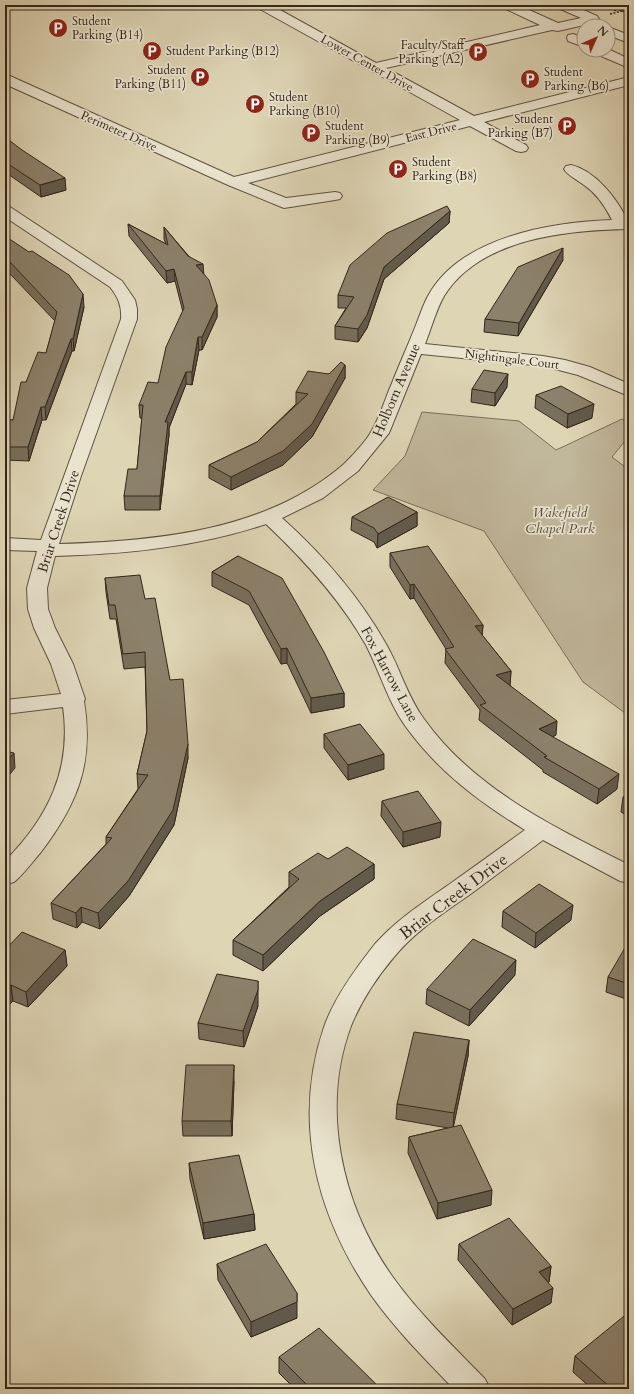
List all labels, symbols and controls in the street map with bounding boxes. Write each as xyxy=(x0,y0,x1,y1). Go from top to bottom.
place label: Student Parking (B14) xyxy=(72,13,143,43)
parking icon: Student Parking (B14) xyxy=(47,17,69,39)
north arrow xyxy=(576,18,616,58)
text: N xyxy=(594,23,612,40)
street label: Lower Center Drive xyxy=(318,31,416,95)
place label: Faculty/Staff Parking (A2) xyxy=(398,37,466,67)
parking icon: Student Parking (B12) xyxy=(141,40,163,62)
parking icon: Faculty/Staff Parking (A2) xyxy=(467,41,489,63)
place label: Student Parking (B12) xyxy=(166,43,279,59)
place label: Student Parking (B11) xyxy=(115,62,186,92)
place label: Student Parking (B6) xyxy=(544,64,609,94)
parking icon: Student Parking (B11) xyxy=(189,66,211,88)
parking icon: Student Parking (B6) xyxy=(519,68,541,90)
place label: Student Parking (B10) xyxy=(269,89,340,119)
parking icon: Student Parking (B10) xyxy=(244,93,266,115)
street label: Perimeter Drive xyxy=(78,107,160,155)
place label: Student Parking (B7) xyxy=(488,111,553,141)
parking icon: Student Parking (B7) xyxy=(556,115,578,137)
place label: Student Parking (B9) xyxy=(325,118,390,148)
street label: East Drive xyxy=(404,118,458,146)
parking icon: Student Parking (B9) xyxy=(300,122,322,144)
place label: Student Parking (B8) xyxy=(412,154,477,184)
parking icon: Student Parking (B8) xyxy=(387,158,409,180)
street label: Holborn Avenue xyxy=(368,340,425,440)
street label: Nightingale Court xyxy=(464,345,560,373)
street label: Briar Creek Drive xyxy=(33,467,84,575)
park label: Wakefield Chapel Park xyxy=(525,503,595,538)
street label: Fox Harrow Lane xyxy=(356,623,423,725)
street label: Briar Creek Drive xyxy=(394,848,512,945)

